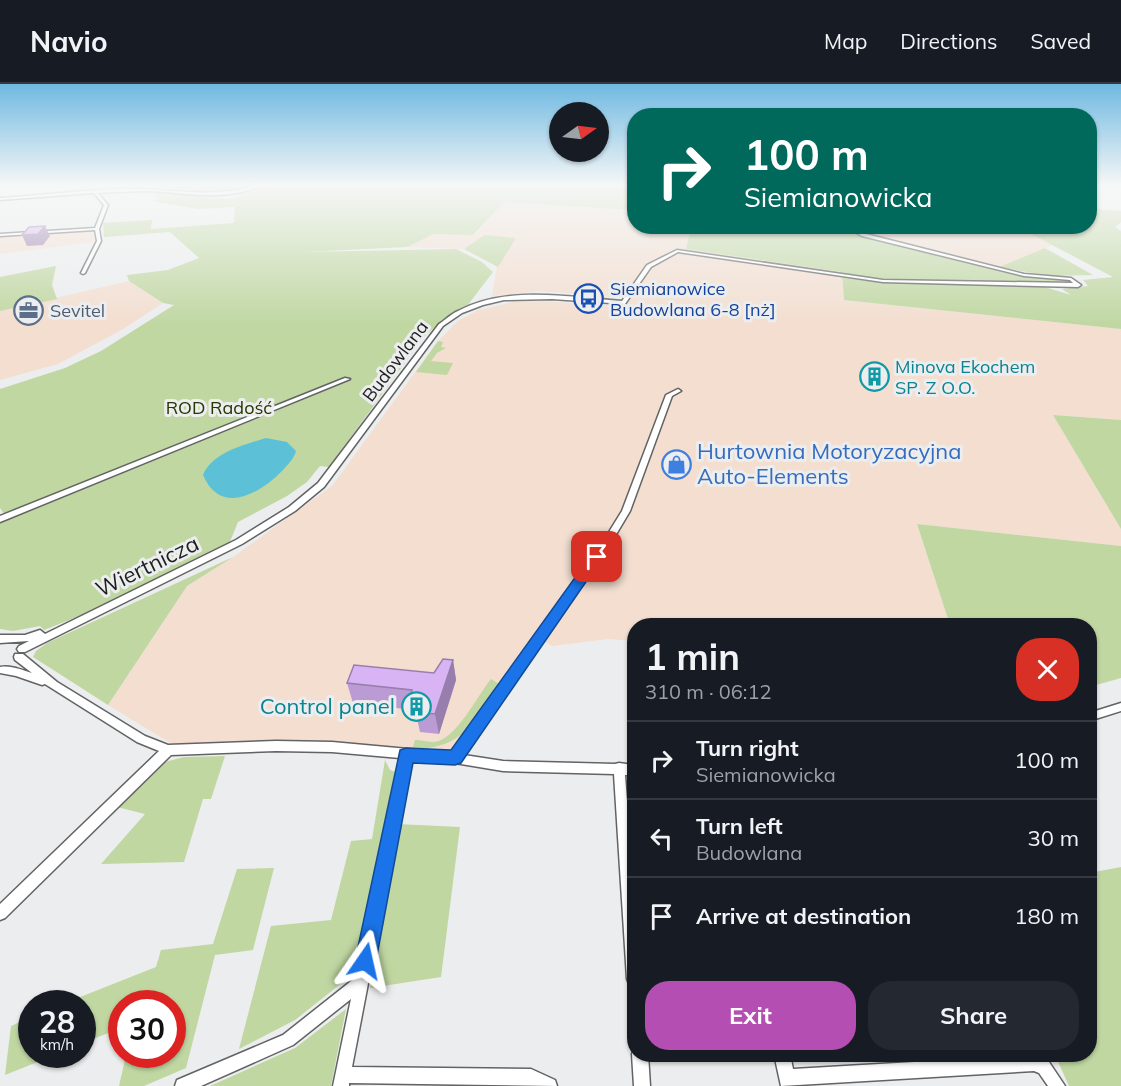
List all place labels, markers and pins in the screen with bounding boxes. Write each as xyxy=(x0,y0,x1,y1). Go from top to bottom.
place label: Siemianowice Budowlana 6-8 [nż] xyxy=(610,277,776,321)
bus stop icon: Siemianowice Budowlana 6-8 [nż] xyxy=(573,282,605,314)
office icon: Sevitel xyxy=(13,294,45,326)
place label: Sevitel xyxy=(50,299,105,322)
place label: Minova Ekochem SP. Z O.O. xyxy=(895,355,1035,399)
building icon: Minova Ekochem SP. Z O.O. xyxy=(858,360,890,392)
place label: Hurtownia Motoryzacyjna Auto-Elements xyxy=(697,437,961,490)
shop icon: Hurtownia Motoryzacyjna Auto-Elements xyxy=(660,448,692,480)
pin xyxy=(571,531,622,582)
building icon: Control panel xyxy=(400,690,432,722)
place label: Control panel xyxy=(260,692,395,720)

